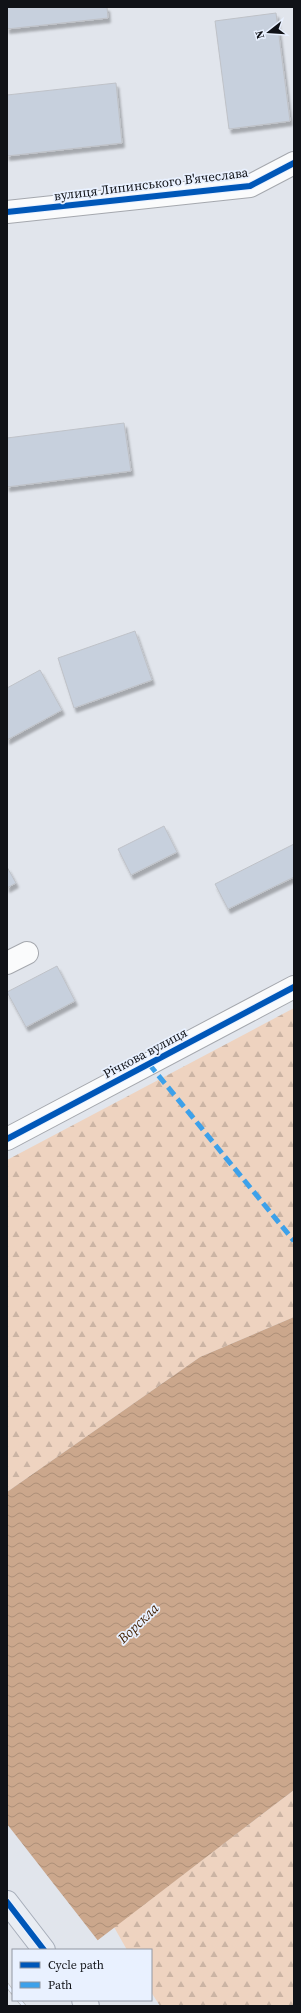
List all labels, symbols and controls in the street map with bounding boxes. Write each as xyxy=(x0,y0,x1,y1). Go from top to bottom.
north arrow xyxy=(249,12,289,52)
text: N xyxy=(252,29,268,41)
street label: вулиця Липинського В'ячеслава xyxy=(53,164,249,204)
street label: Річкова вулиця xyxy=(100,1024,190,1082)
water label: Ворскла xyxy=(112,1598,163,1648)
legend xyxy=(12,1949,152,2001)
text: Cycle path xyxy=(48,1957,104,1973)
text: Path xyxy=(48,1977,72,1993)

